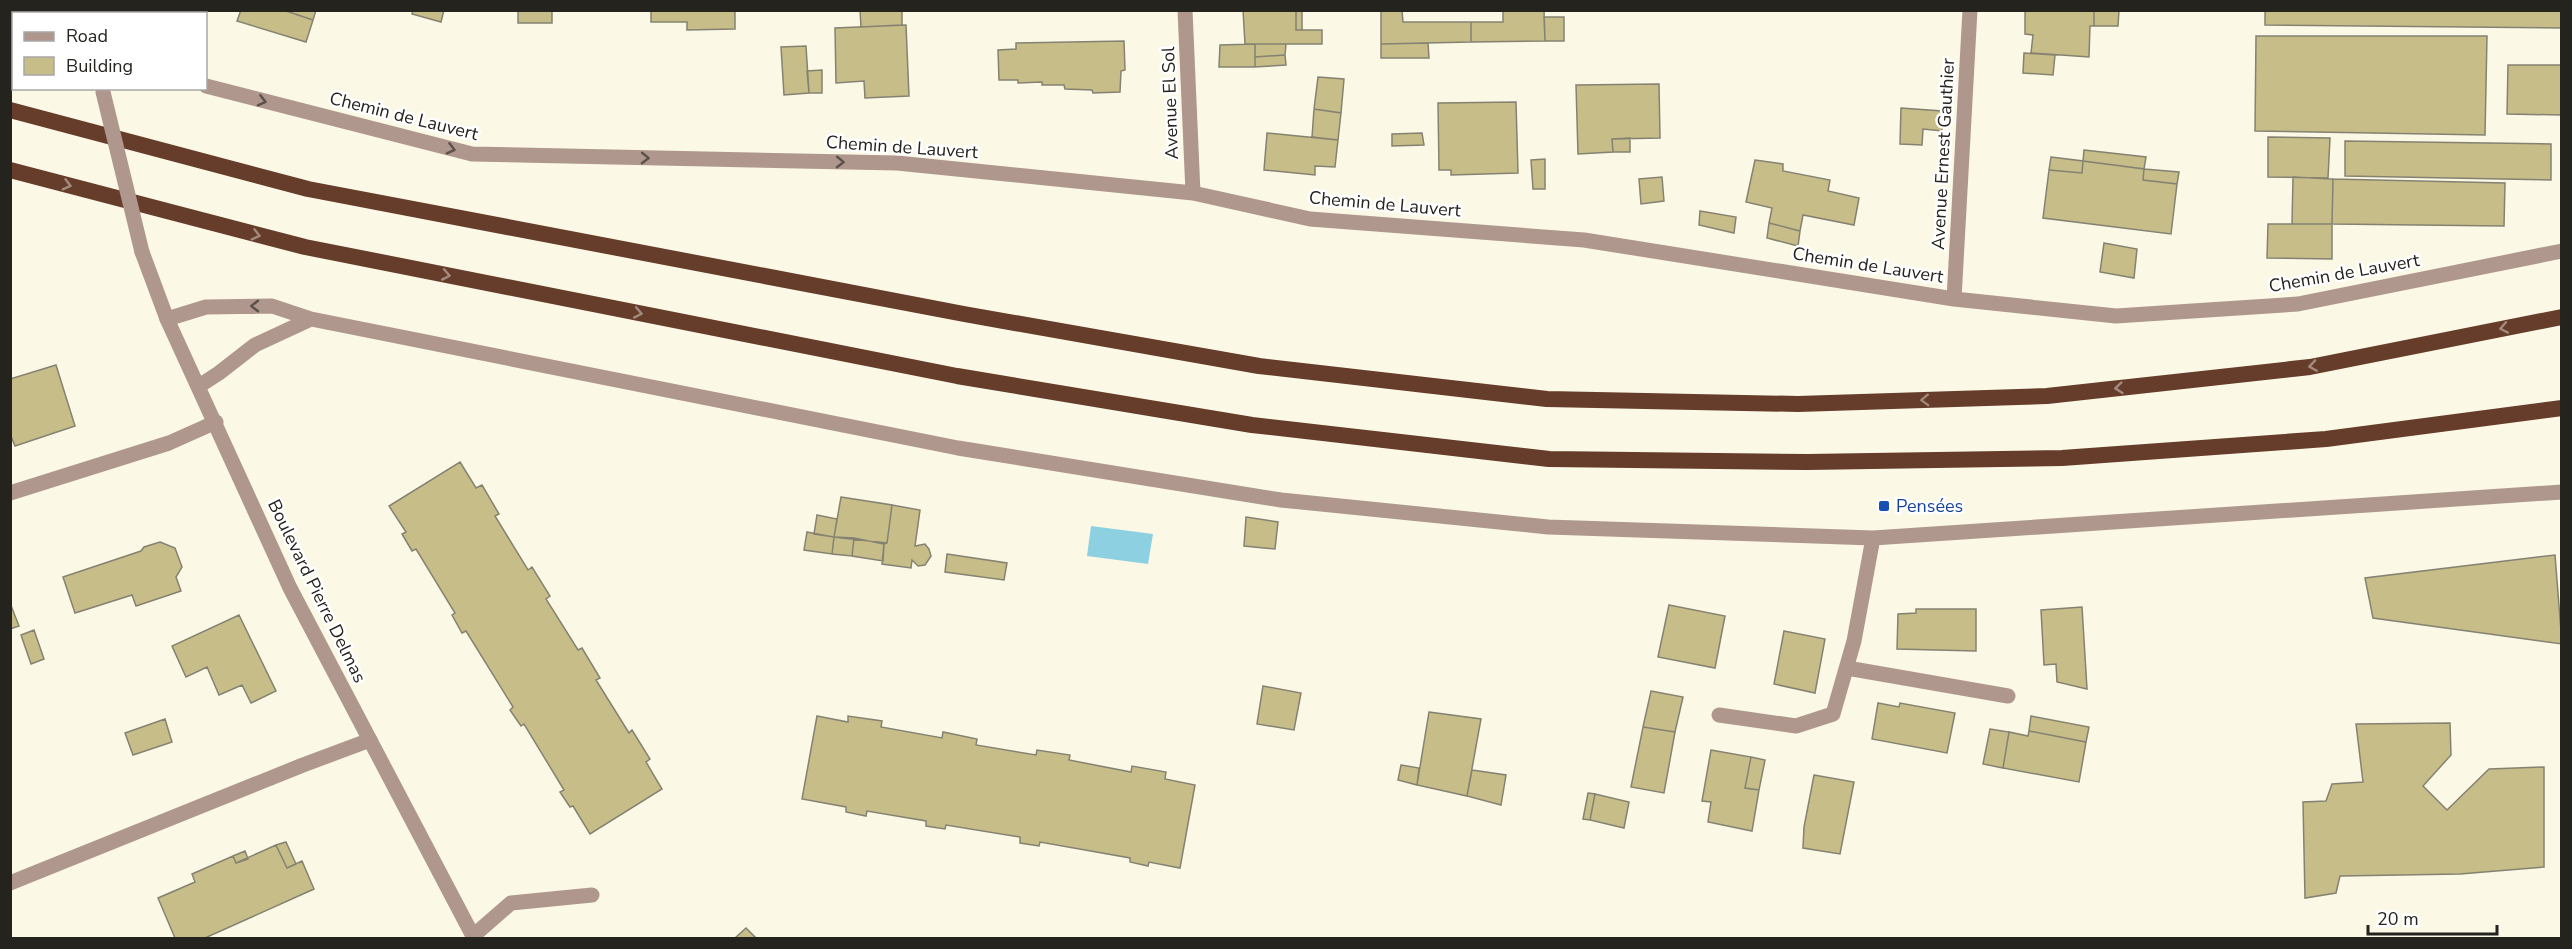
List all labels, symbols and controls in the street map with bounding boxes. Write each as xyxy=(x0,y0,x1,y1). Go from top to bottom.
legend xyxy=(12,12,207,90)
text: Road xyxy=(66,24,108,48)
street label: Avenue El Sol xyxy=(1156,46,1184,160)
text: Building xyxy=(66,54,133,78)
street label: Avenue Ernest Gauthier xyxy=(1926,57,1960,250)
street label: Chemin de Lauvert xyxy=(327,86,482,146)
one-way arrow xyxy=(257,93,267,106)
street label: Chemin de Lauvert xyxy=(825,130,980,164)
one-way arrow xyxy=(445,142,456,154)
one-way arrow xyxy=(641,152,650,164)
one-way arrow xyxy=(836,155,845,168)
one-way arrow xyxy=(62,178,72,191)
street label: Chemin de Lauvert xyxy=(1308,185,1463,223)
one-way arrow xyxy=(251,227,261,240)
street label: Chemin de Lauvert xyxy=(1791,241,1946,289)
street label: Chemin de Lauvert xyxy=(2267,248,2422,298)
one-way arrow xyxy=(441,268,451,281)
one-way arrow xyxy=(250,300,259,312)
one-way arrow xyxy=(632,306,642,319)
one-way arrow xyxy=(2499,321,2509,334)
one-way arrow xyxy=(2308,360,2318,372)
one-way arrow xyxy=(2115,381,2124,394)
one-way arrow xyxy=(1920,394,1929,406)
place label: Pensées xyxy=(1896,494,1963,518)
street label: Boulevard Pierre Delmas xyxy=(262,495,372,687)
marker: Pensées xyxy=(1877,499,1891,513)
scale bar xyxy=(2368,898,2497,936)
text: 20 m xyxy=(2377,907,2419,931)

